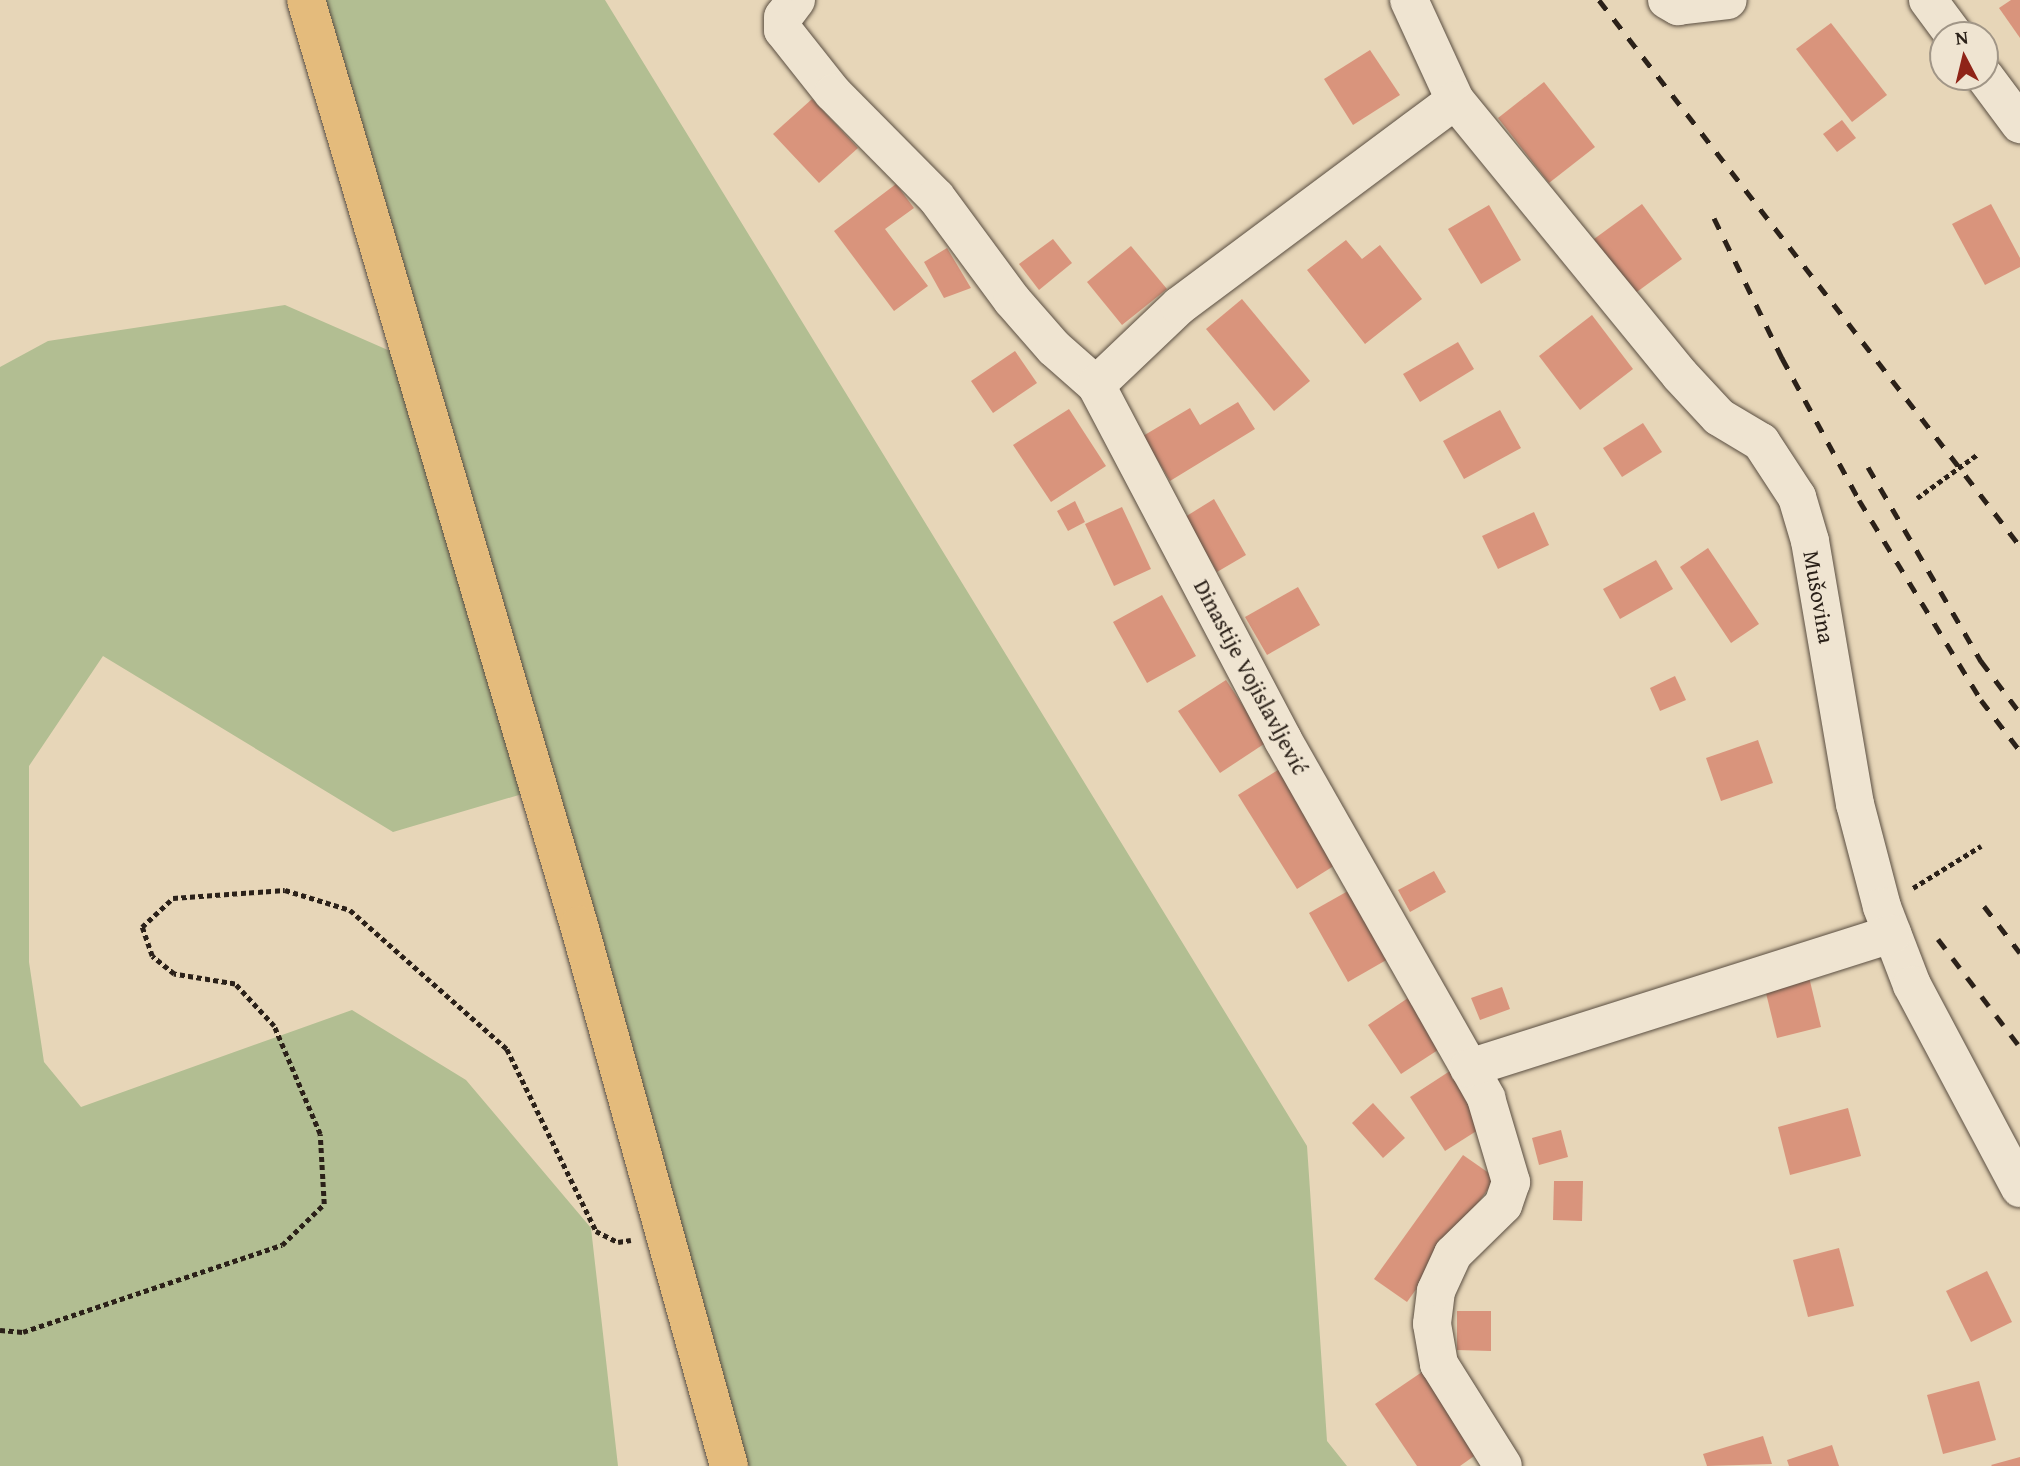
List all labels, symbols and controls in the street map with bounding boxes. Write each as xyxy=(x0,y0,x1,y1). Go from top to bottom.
north arrow xyxy=(1929,21,1999,91)
text: N xyxy=(1954,22,1970,52)
street label: Mušovina xyxy=(1797,549,1841,645)
street label: Dinastije Vojislavljević xyxy=(1188,575,1314,779)

